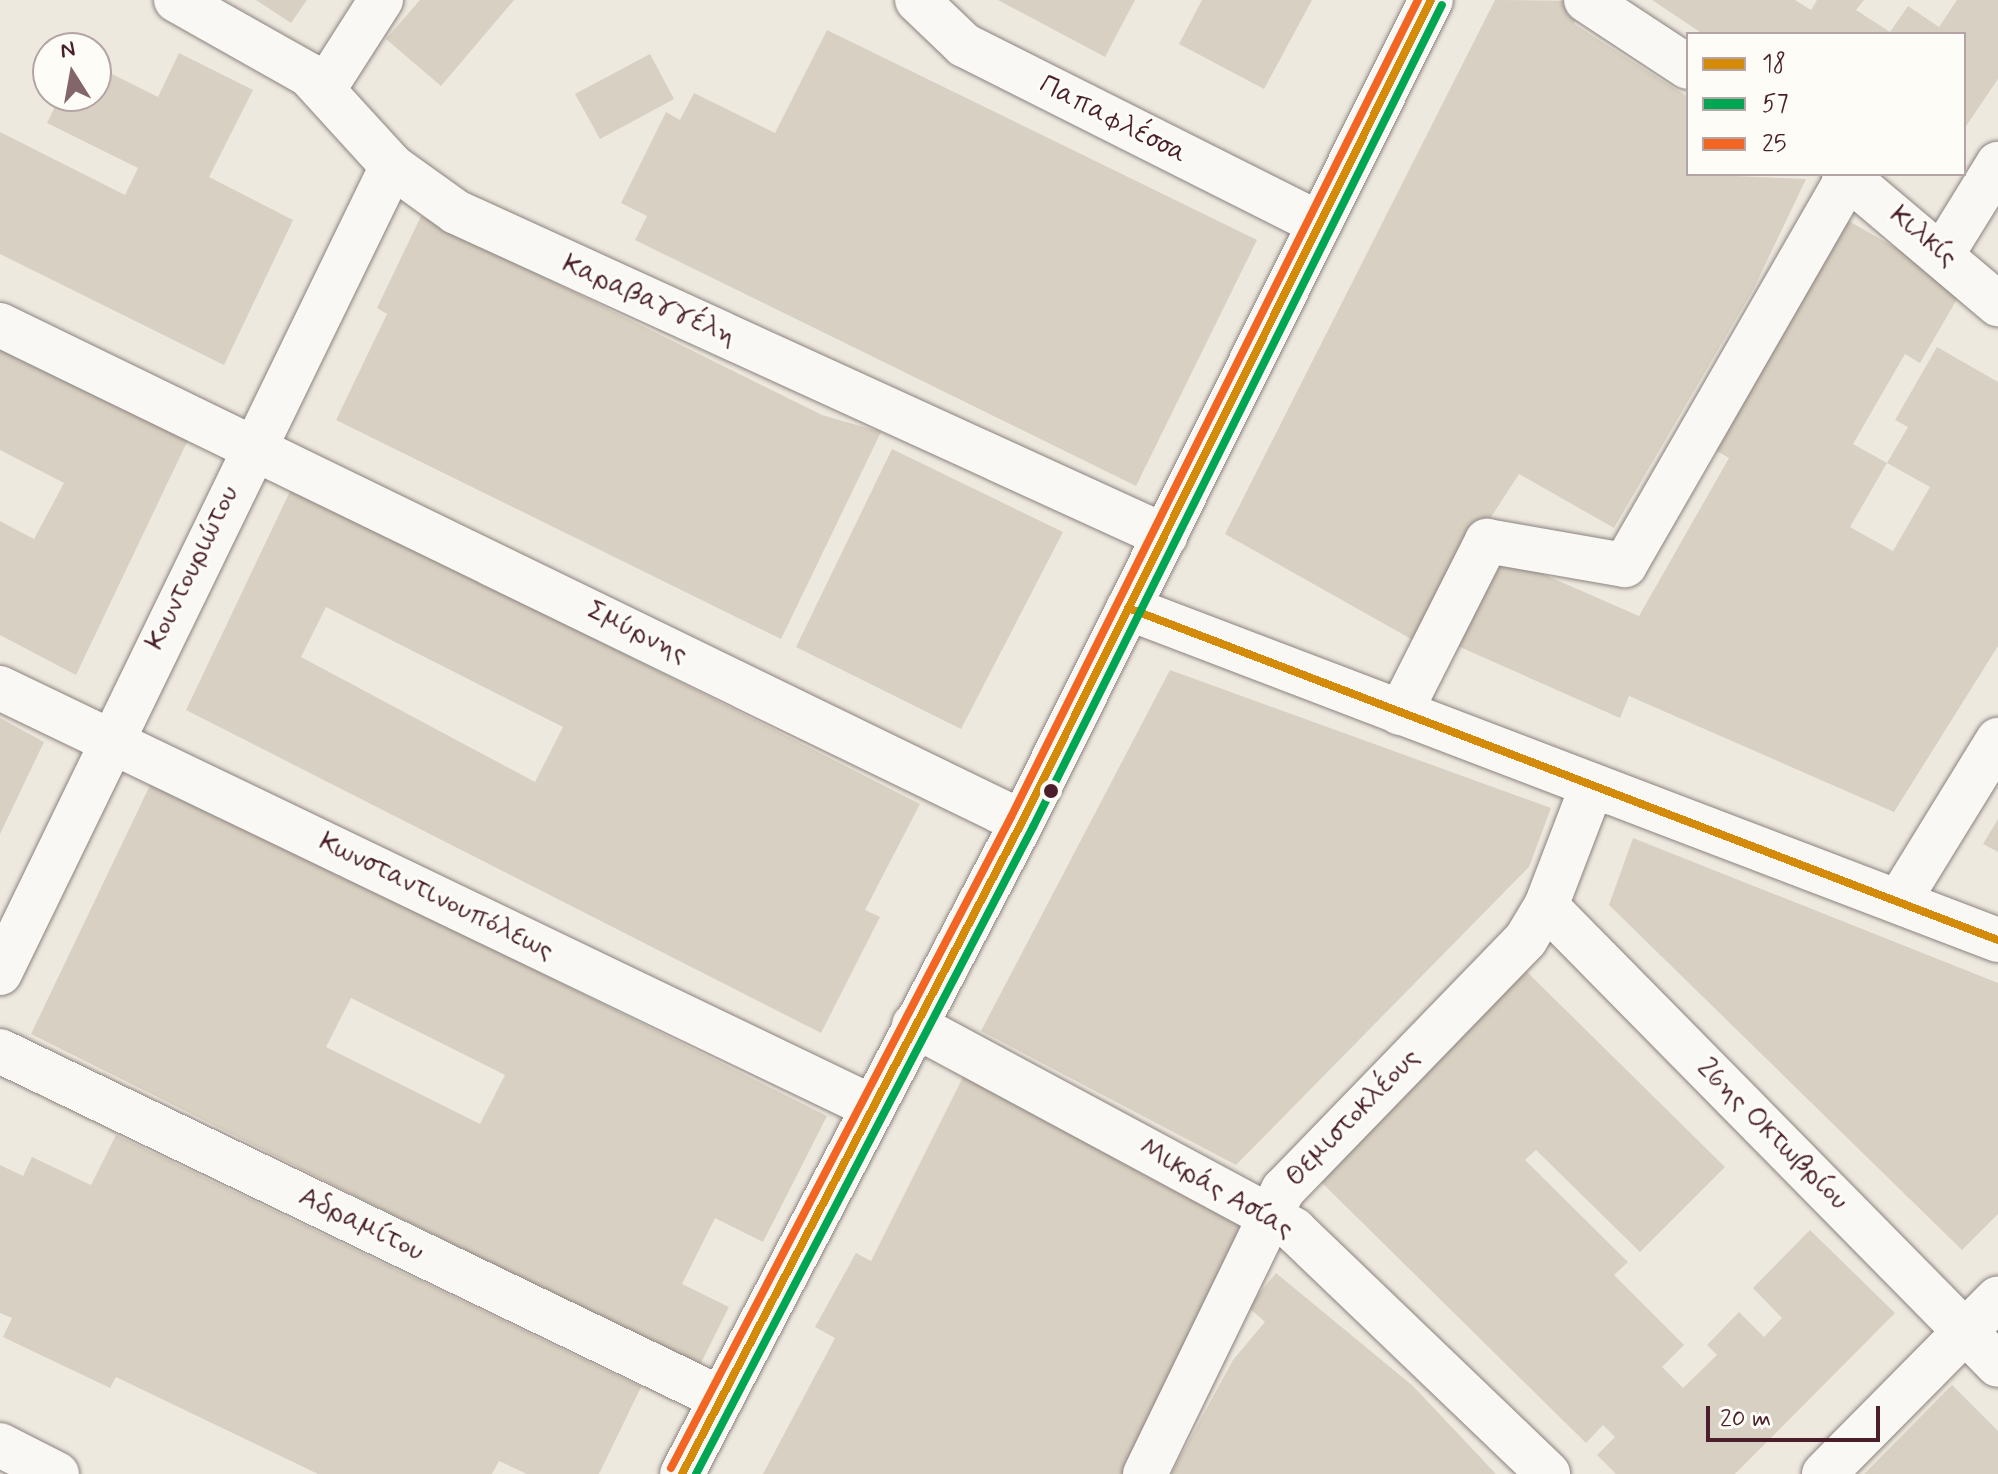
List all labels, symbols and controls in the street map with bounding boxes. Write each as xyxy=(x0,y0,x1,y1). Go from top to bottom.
north arrow xyxy=(32,32,112,112)
legend xyxy=(1686,32,1966,176)
text: N xyxy=(58,35,78,66)
text: 18 xyxy=(1762,49,1786,80)
street label: Παπαφλέσσα xyxy=(1033,68,1193,172)
text: 57 xyxy=(1762,89,1788,120)
text: 25 xyxy=(1762,129,1787,160)
street label: Κιλκίς xyxy=(1882,199,1964,275)
street label: Καραβαγγέλη xyxy=(557,248,741,354)
street label: Κουντουριώτου xyxy=(139,480,247,656)
street label: Σμύρνης xyxy=(581,594,693,672)
unlabelled marker xyxy=(1043,783,1059,799)
street label: Κωνσταντινουπόλεως xyxy=(313,826,559,968)
street label: Θεμιστοκλέους xyxy=(1279,1042,1427,1194)
street label: 26ης Οκτωβρίου xyxy=(1689,1052,1855,1218)
street label: Μικράς Ασίας xyxy=(1133,1131,1299,1247)
street label: Αδραμίτου xyxy=(293,1180,429,1270)
scale bar xyxy=(1710,1390,1884,1440)
text: 20 m xyxy=(1720,1404,1771,1435)

